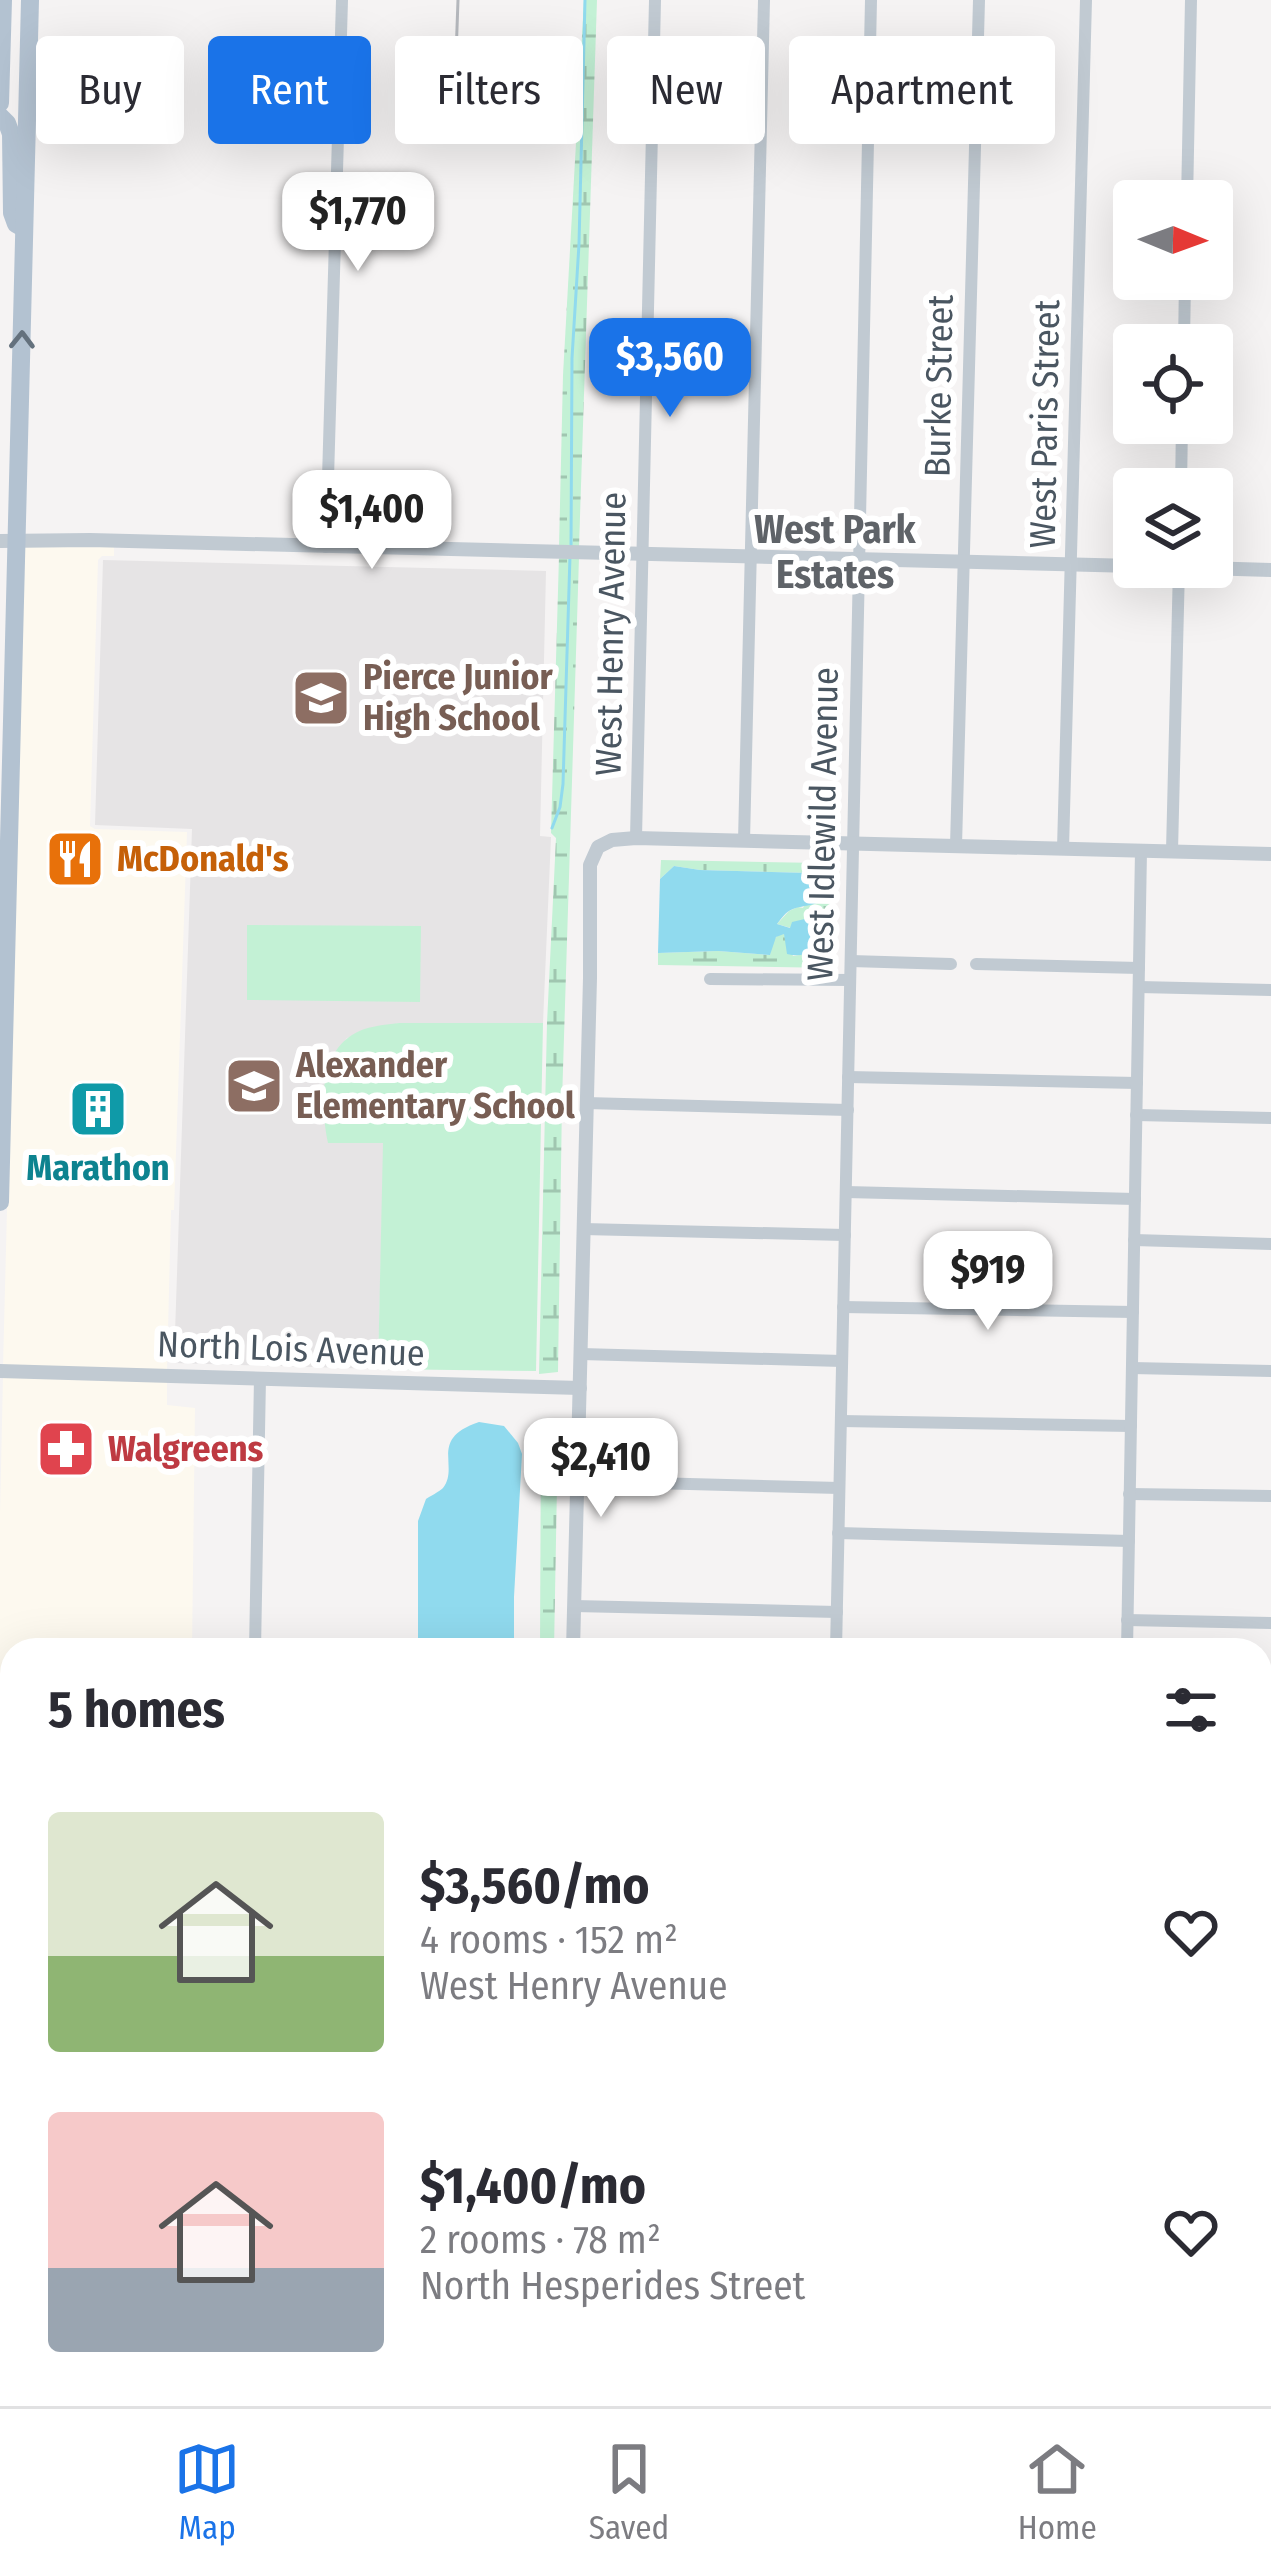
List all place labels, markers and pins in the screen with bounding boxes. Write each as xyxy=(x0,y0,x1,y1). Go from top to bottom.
pin: $1,770 xyxy=(260,172,456,274)
pin: $3,560 xyxy=(572,318,768,420)
pin: $1,400 xyxy=(274,470,470,572)
place label: Pierce Junior High School xyxy=(363,655,554,740)
school or university icon: Pierce Junior High School xyxy=(290,667,352,729)
restaurant icon: McDonald's xyxy=(44,828,106,890)
place label: McDonald's xyxy=(117,837,289,881)
place label: Alexander Elementary School xyxy=(295,1043,575,1128)
school or university icon: Alexander Elementary School xyxy=(223,1055,285,1117)
building icon: Marathon xyxy=(67,1078,129,1140)
place label: Marathon xyxy=(26,1146,170,1190)
pin: $919 xyxy=(917,1231,1059,1333)
pharmacy icon: Walgreens xyxy=(35,1418,97,1480)
pin: $2,410 xyxy=(503,1418,699,1520)
place label: Walgreens xyxy=(108,1427,264,1471)

